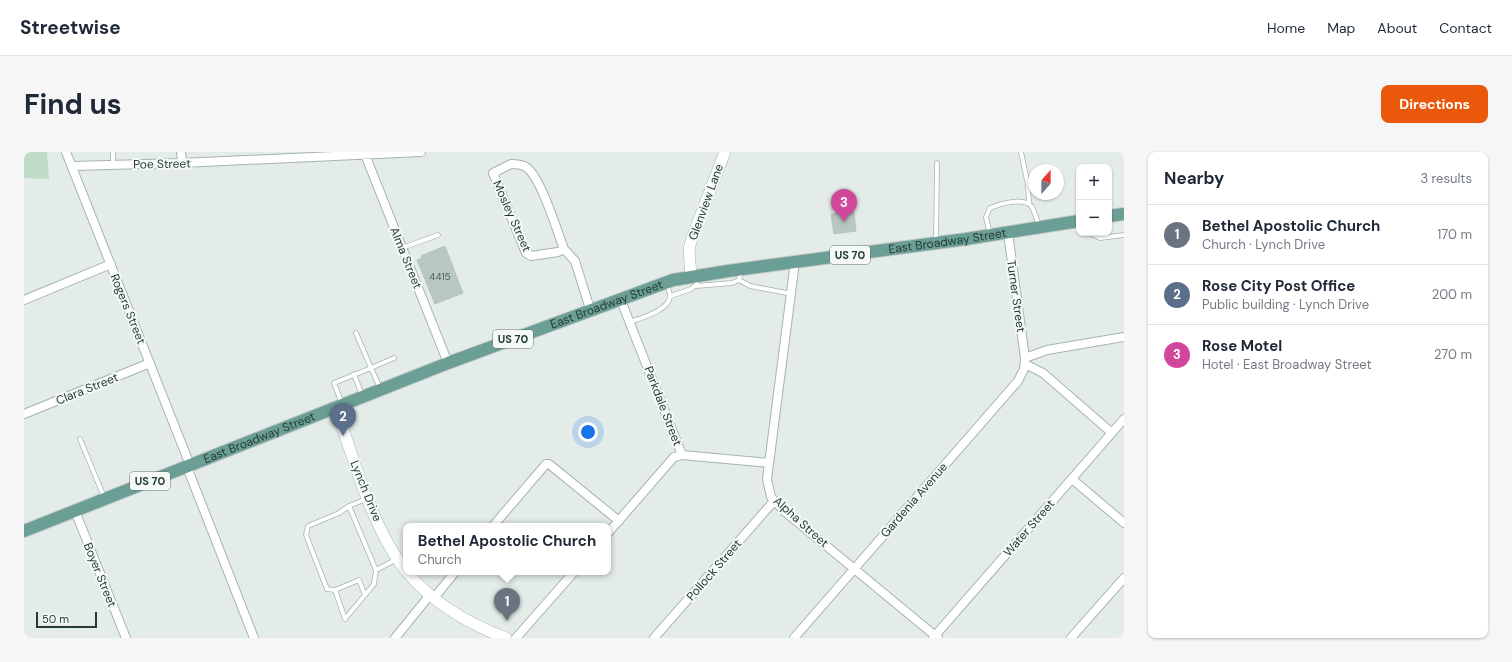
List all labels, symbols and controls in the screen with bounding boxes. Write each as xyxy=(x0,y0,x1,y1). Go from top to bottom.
text: Streetwise xyxy=(20,15,121,40)
text: Home xyxy=(1267,19,1305,37)
text: Map xyxy=(1327,19,1355,37)
text: About xyxy=(1377,19,1417,37)
text: Contact xyxy=(1439,19,1492,37)
button: Directions xyxy=(1381,85,1488,123)
text: Find us xyxy=(24,86,122,123)
street label: Poe Street xyxy=(133,155,191,173)
street label: Glenview Lane xyxy=(685,161,727,242)
north arrow xyxy=(1028,164,1064,200)
map controls xyxy=(1076,164,1112,236)
button: + xyxy=(1076,164,1112,200)
text: Nearby xyxy=(1164,167,1224,189)
text: 3 results xyxy=(1420,170,1472,187)
street label: Mosley Street xyxy=(489,178,535,254)
pin: 3 xyxy=(831,189,857,222)
button: − xyxy=(1076,200,1112,236)
text: Bethel Apostolic Church xyxy=(1202,216,1380,236)
street label: Alma Street xyxy=(386,225,426,291)
street label: East Broadway Street xyxy=(887,225,1008,257)
text: 1 xyxy=(1175,226,1179,243)
text: 170 m xyxy=(1437,226,1472,243)
text: Church · Lynch Drive xyxy=(1202,236,1325,253)
road number: US 70 xyxy=(830,246,870,264)
street label: Turner Street xyxy=(1003,259,1029,333)
house number: 4415 xyxy=(429,270,451,283)
street label: Rogers Street xyxy=(107,271,149,347)
street label: East Broadway Street xyxy=(548,276,665,333)
text: Rose City Post Office xyxy=(1202,276,1355,296)
text: 2 xyxy=(1173,286,1181,303)
text: 200 m xyxy=(1432,286,1472,303)
text: Public building · Lynch Drive xyxy=(1202,296,1369,313)
road number: US 70 xyxy=(493,330,533,348)
text: Rose Motel xyxy=(1202,336,1282,356)
text: 3 xyxy=(1173,346,1181,363)
text: 270 m xyxy=(1434,346,1472,363)
text: Hotel · East Broadway Street xyxy=(1202,356,1372,373)
street label: Parkdale Street xyxy=(640,364,686,448)
street label: Clara Street xyxy=(53,369,121,409)
pin: 2 xyxy=(330,403,356,436)
street label: East Broadway Street xyxy=(201,408,318,467)
your location xyxy=(578,422,598,442)
street label: Lynch Drive xyxy=(346,458,386,524)
street label: Gardenia Avenue xyxy=(877,459,951,541)
road number: US 70 xyxy=(130,472,170,490)
street label: Alpha Street xyxy=(770,493,832,551)
street label: Water Street xyxy=(1000,496,1058,560)
popup xyxy=(403,523,611,575)
text: Bethel Apostolic Church xyxy=(418,531,596,551)
street label: Pollock Street xyxy=(683,536,745,604)
street label: Boyer Street xyxy=(80,540,120,610)
text: Church xyxy=(418,551,462,568)
pin: 1 xyxy=(494,588,520,621)
scale bar xyxy=(36,610,97,629)
text: 50 m xyxy=(42,612,69,626)

